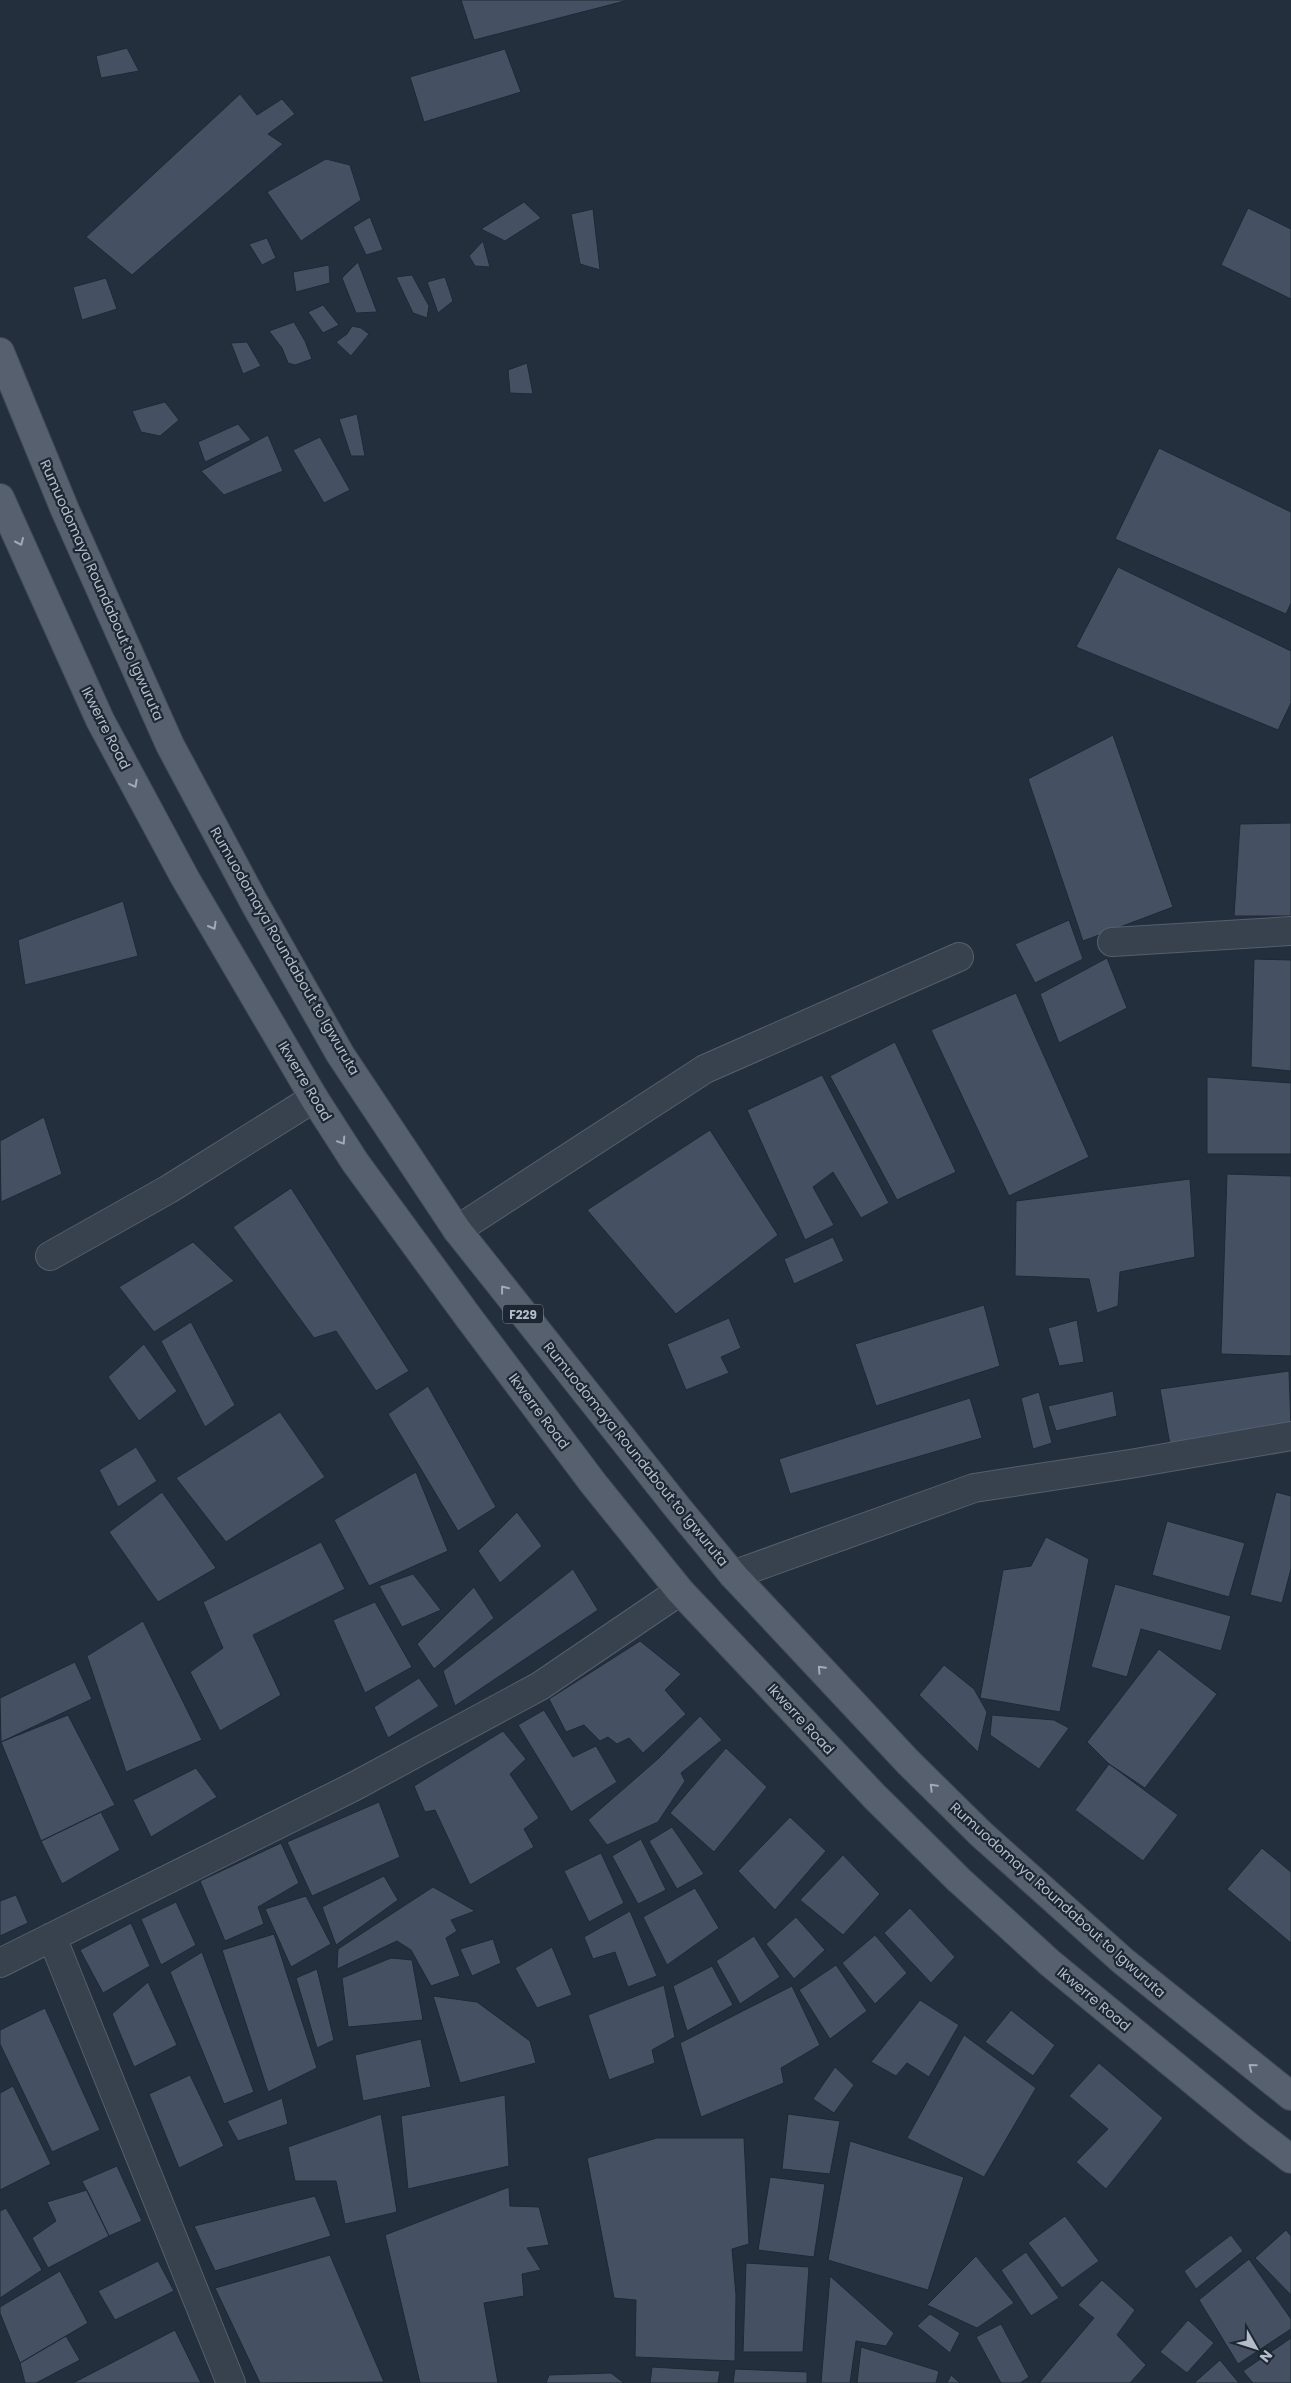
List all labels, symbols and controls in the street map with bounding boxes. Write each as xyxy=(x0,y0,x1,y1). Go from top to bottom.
street label: Rumuodomaya Roundabout to Igwuruta xyxy=(35,456,169,724)
one-way arrow xyxy=(13,537,23,546)
street label: Ikwerre Road xyxy=(77,683,135,773)
one-way arrow xyxy=(128,779,138,788)
street label: Rumuodomaya Roundabout to Igwuruta xyxy=(205,823,365,1079)
one-way arrow xyxy=(206,921,216,930)
street label: Ikwerre Road xyxy=(273,1037,337,1125)
one-way arrow xyxy=(335,1135,345,1144)
one-way arrow xyxy=(501,1285,510,1295)
road number: F229 xyxy=(503,1305,543,1324)
street label: Rumuodomaya Roundabout to Igwuruta xyxy=(539,1337,733,1571)
street label: Ikwerre Road xyxy=(504,1369,574,1453)
one-way arrow xyxy=(818,1665,827,1674)
street label: Ikwerre Road xyxy=(763,1679,839,1759)
one-way arrow xyxy=(930,1783,939,1792)
street label: Rumuodomaya Roundabout to Igwuruta xyxy=(946,1798,1170,2002)
street label: Ikwerre Road xyxy=(1053,1962,1135,2036)
one-way arrow xyxy=(1249,2063,1258,2072)
north arrow xyxy=(1231,2323,1281,2373)
text: N xyxy=(1255,2346,1277,2367)

